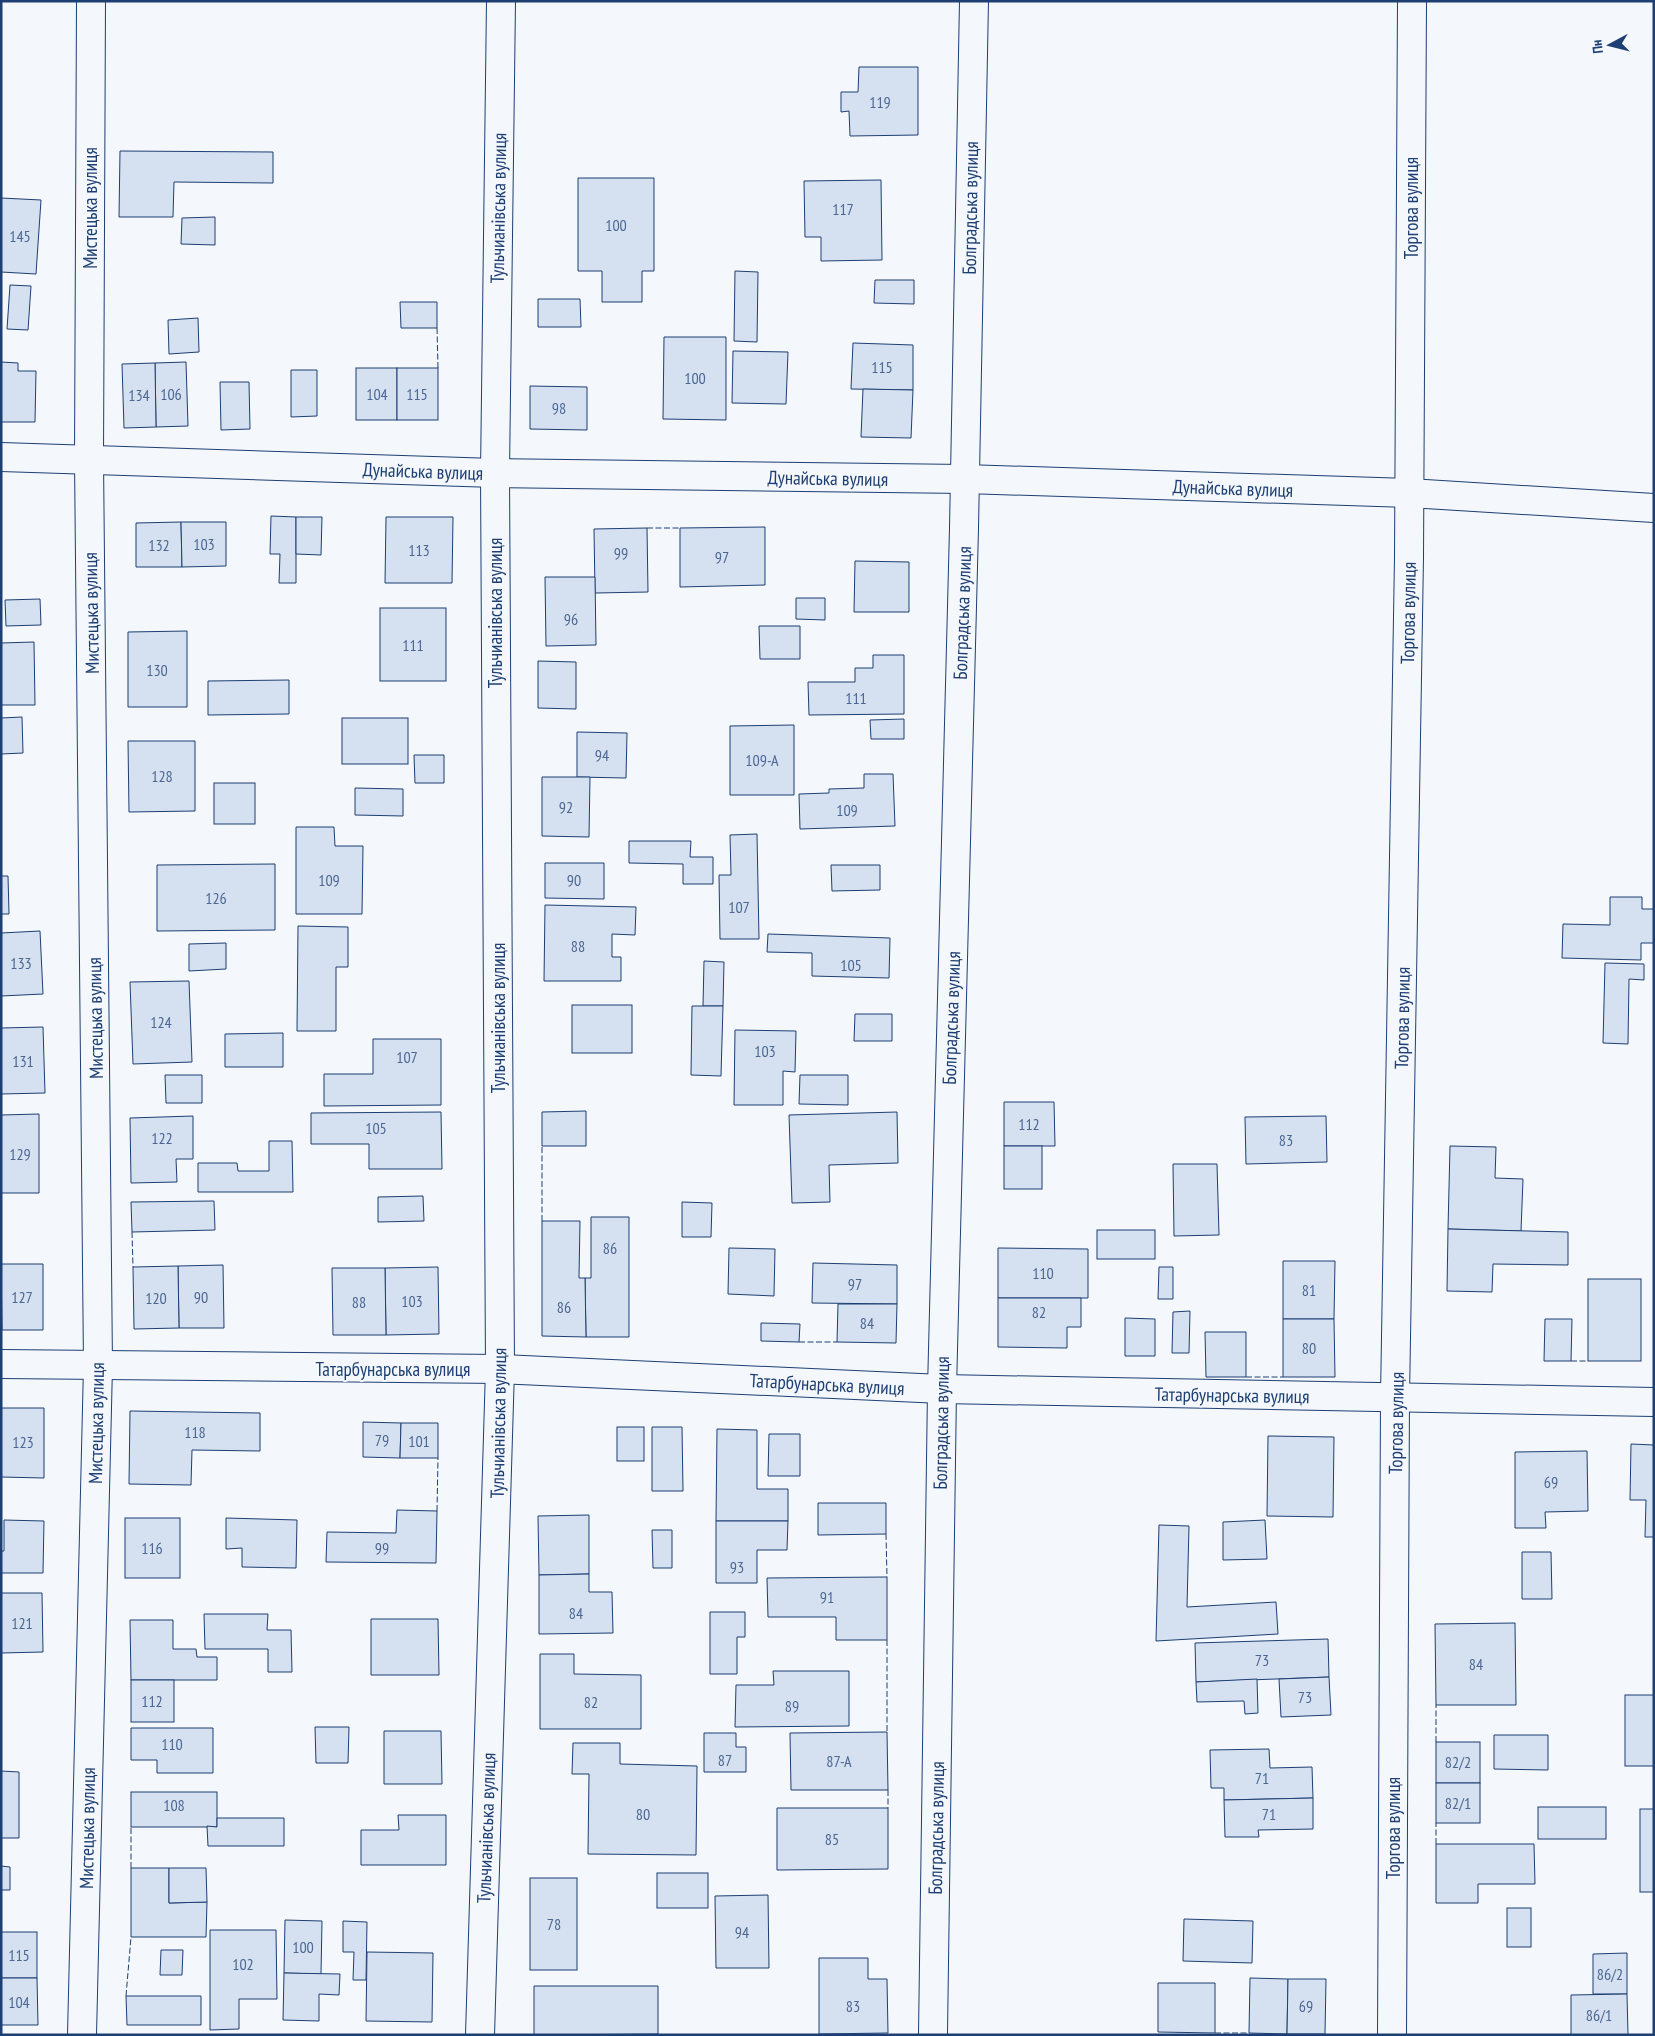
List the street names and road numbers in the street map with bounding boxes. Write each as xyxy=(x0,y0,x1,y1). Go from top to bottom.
street label: Тульчианівська вулиця xyxy=(485,132,511,284)
street label: Болградська вулиця xyxy=(957,141,983,275)
street label: Мистецька вулиця xyxy=(78,147,102,269)
street label: Торгова вулиця xyxy=(1399,157,1423,259)
street label: Дунайська вулиця xyxy=(362,457,484,485)
street label: Дунайська вулиця xyxy=(768,465,888,491)
street label: Дунайська вулиця xyxy=(1172,474,1294,502)
street label: Тульчианівська вулиця xyxy=(483,538,507,688)
street label: Болградська вулиця xyxy=(948,546,976,680)
street label: Мистецька вулиця xyxy=(78,552,104,674)
street label: Торгова вулиця xyxy=(1395,562,1421,664)
street label: Тульчианівська вулиця xyxy=(486,943,510,1093)
street label: Болградська вулиця xyxy=(937,951,965,1085)
street label: Мистецька вулиця xyxy=(82,957,108,1079)
street label: Торгова вулиця xyxy=(1389,967,1415,1069)
street label: Тульчианівська вулиця xyxy=(485,1347,511,1499)
street label: Болградська вулиця xyxy=(928,1356,954,1490)
street label: Татарбунарська вулиця xyxy=(316,1357,470,1381)
street label: Мистецька вулиця xyxy=(83,1362,109,1484)
street label: Татарбунарська вулиця xyxy=(749,1368,905,1400)
street label: Торгова вулиця xyxy=(1383,1372,1409,1474)
street label: Татарбунарська вулиця xyxy=(1154,1382,1310,1408)
street label: Тульчианівська вулиця xyxy=(471,1752,501,1904)
street label: Болградська вулиця xyxy=(923,1761,949,1895)
street label: Мистецька вулиця xyxy=(74,1767,100,1889)
street label: Торгова вулиця xyxy=(1381,1777,1405,1879)

